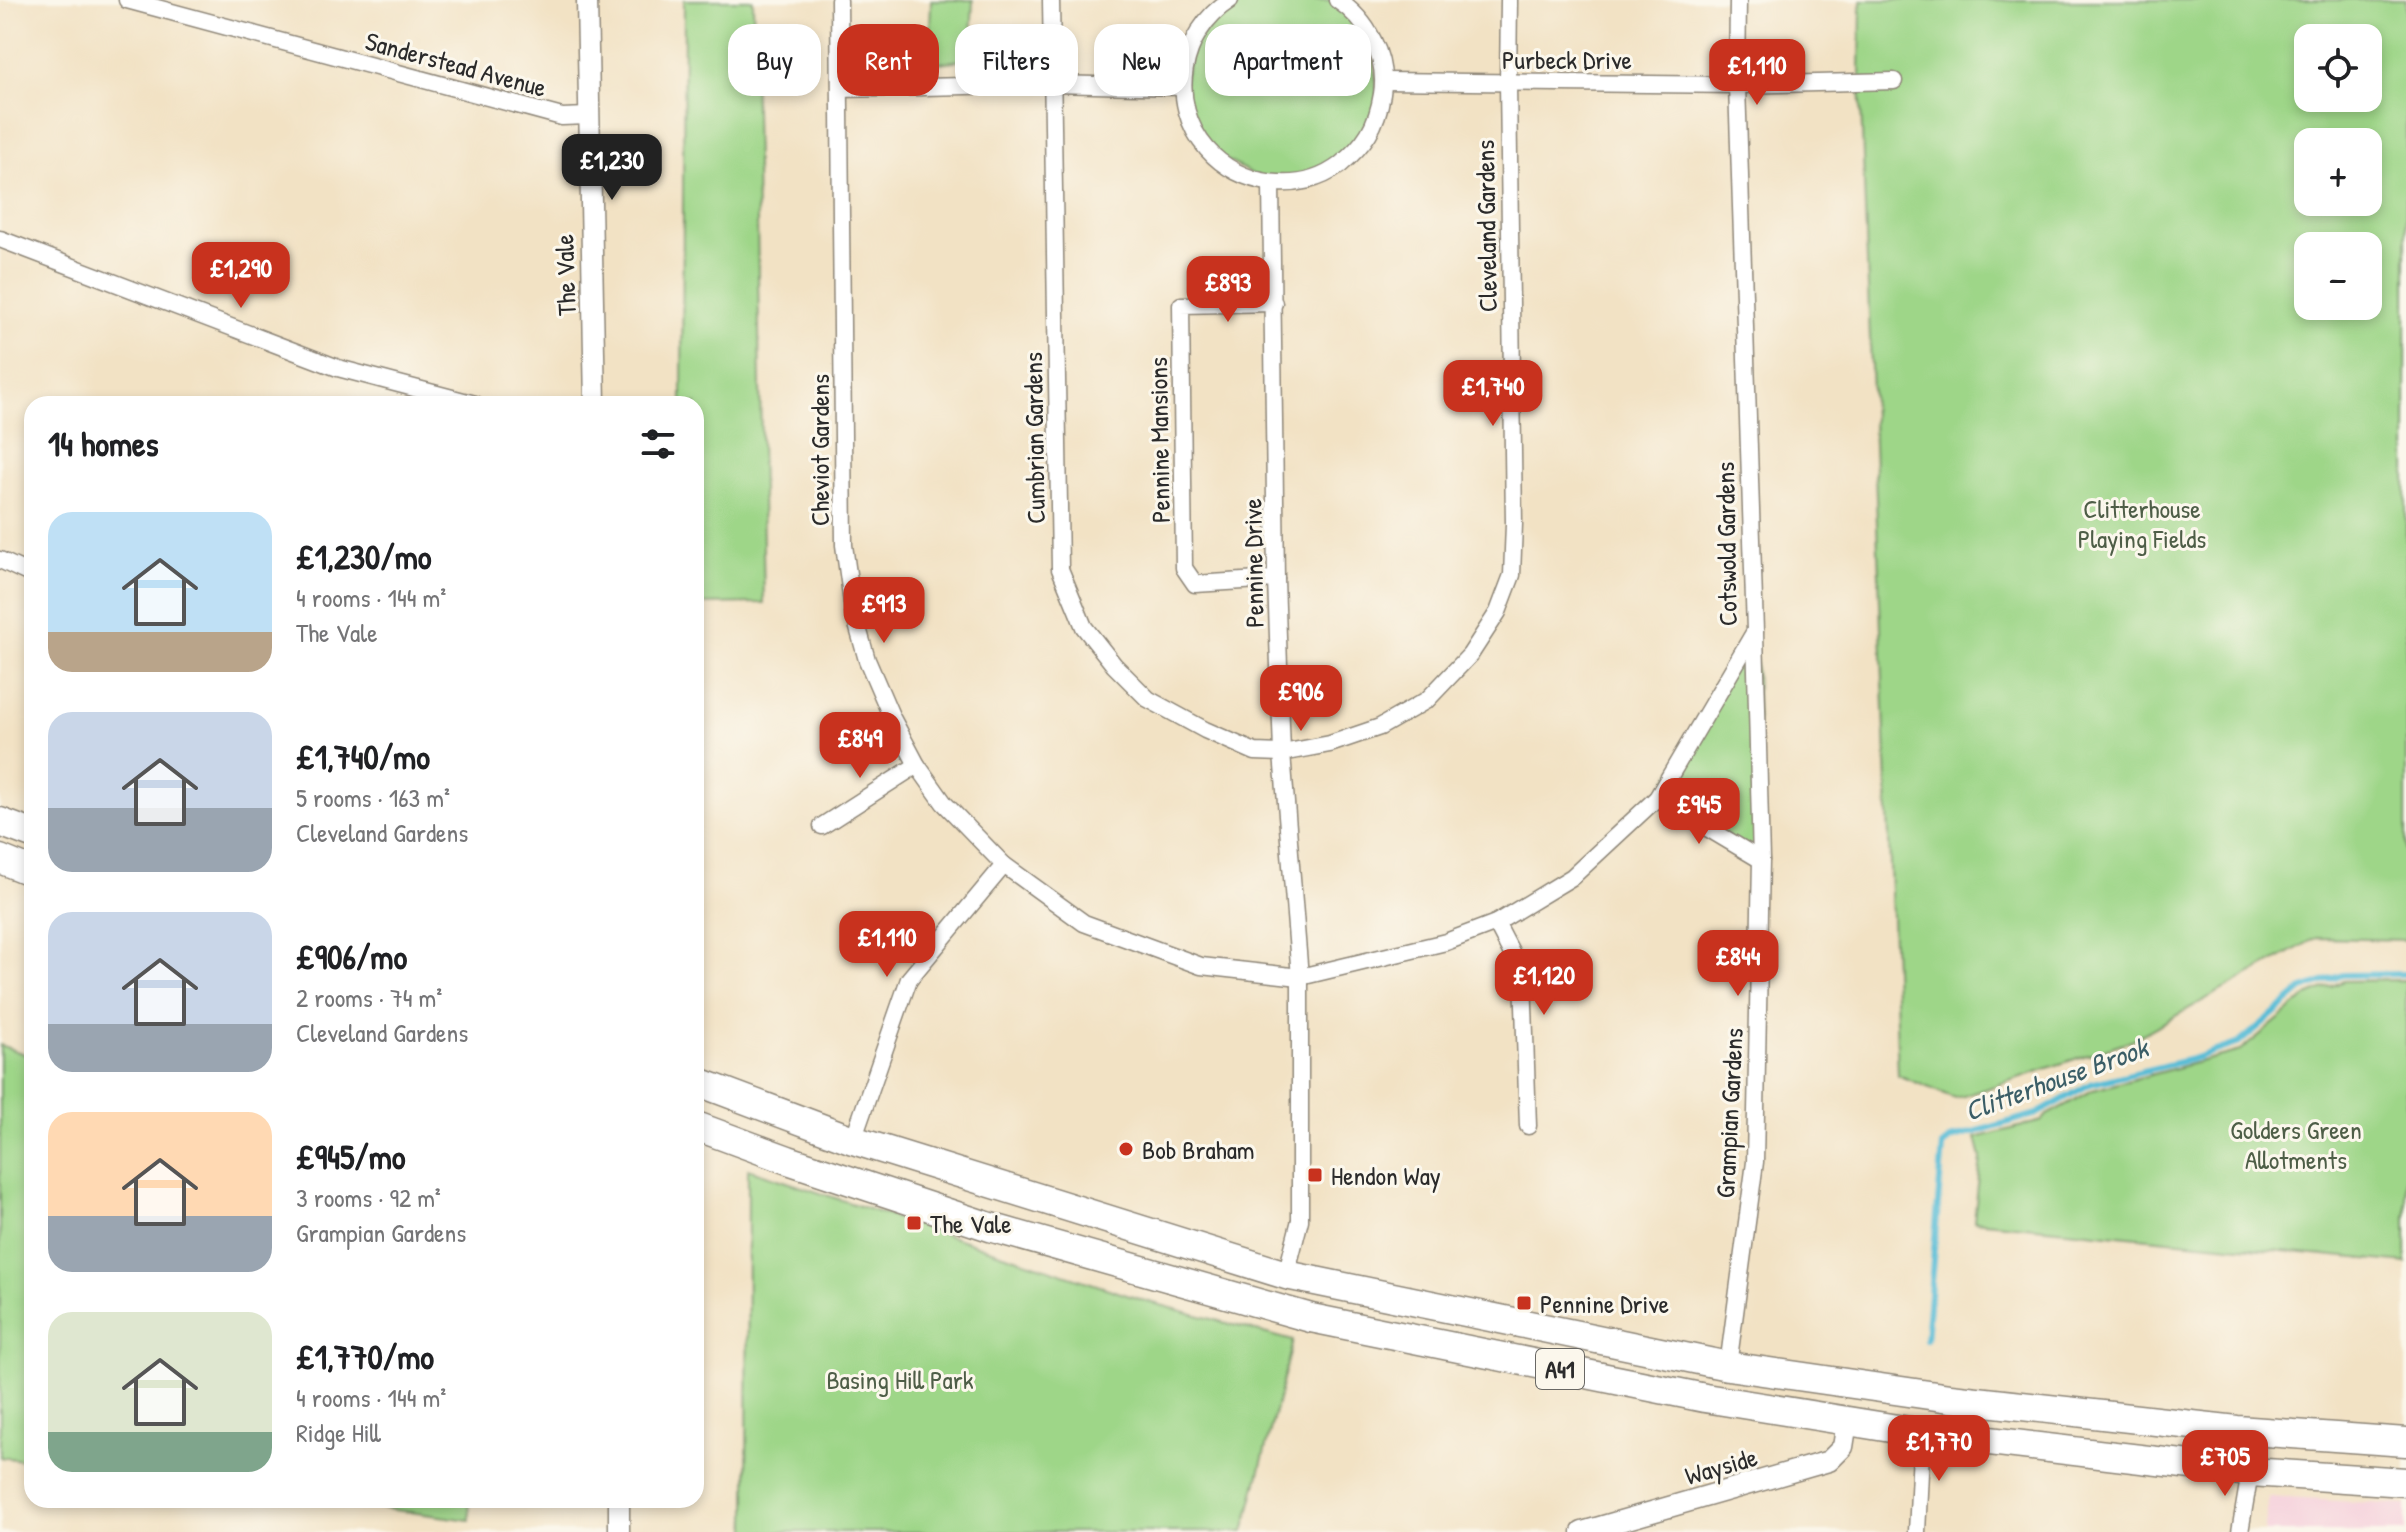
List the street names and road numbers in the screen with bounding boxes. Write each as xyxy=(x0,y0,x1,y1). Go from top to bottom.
street label: Sanderstead Avenue xyxy=(362,23,550,105)
street label: Purbeck Drive xyxy=(1502,42,1632,77)
street label: Cleveland Gardens xyxy=(1467,140,1505,312)
street label: The Vale xyxy=(546,234,584,316)
street label: Cumbrian Gardens xyxy=(1015,352,1053,524)
street label: Pennine Mansions xyxy=(1140,357,1178,523)
street label: Cheviot Gardens xyxy=(802,374,837,526)
street label: Cotswold Gardens xyxy=(1707,462,1745,626)
street label: Pennine Drive xyxy=(1234,498,1272,628)
street label: Grampian Gardens xyxy=(1707,1027,1751,1199)
road number: A41 xyxy=(1536,1349,1584,1389)
street label: Wayside xyxy=(1681,1439,1761,1493)

